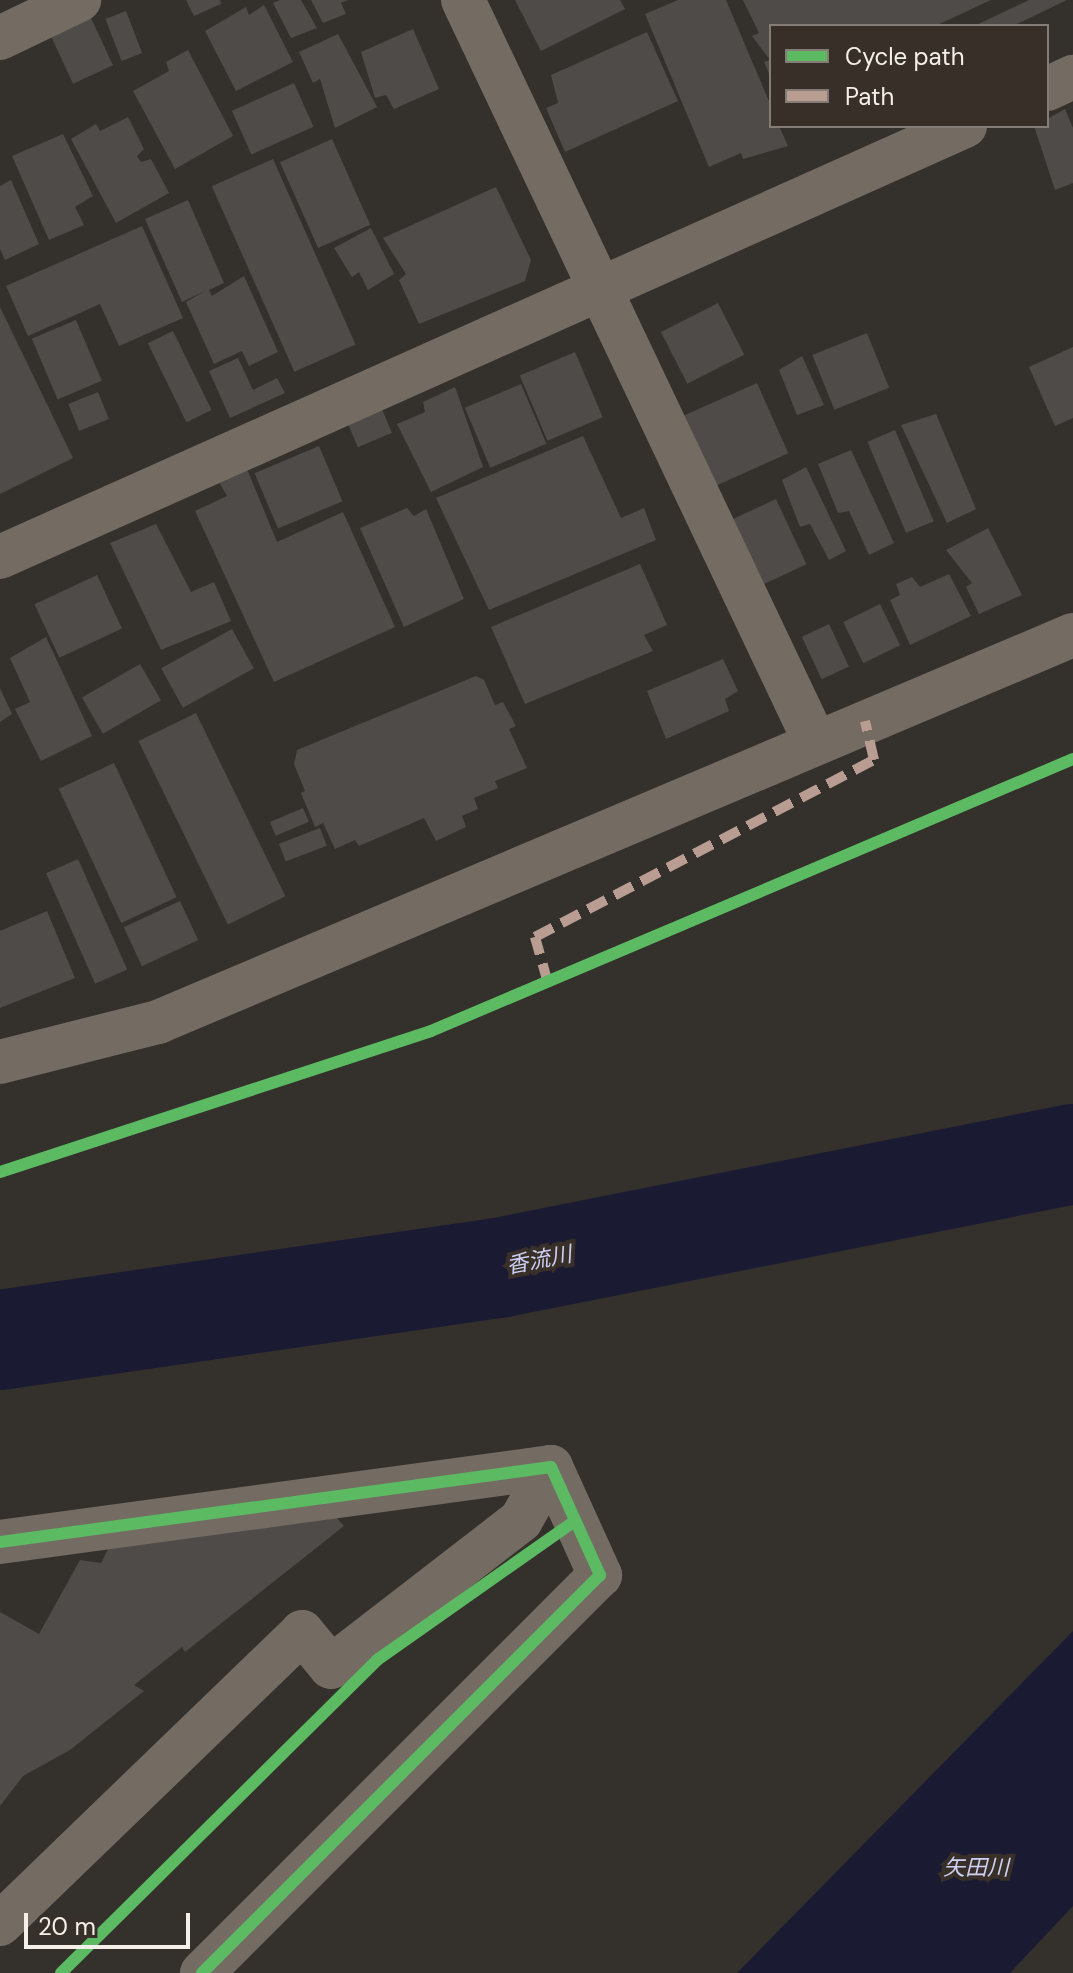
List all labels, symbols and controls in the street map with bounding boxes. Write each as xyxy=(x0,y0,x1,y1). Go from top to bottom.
legend xyxy=(769,24,1049,128)
text: Cycle path xyxy=(845,41,964,72)
text: Path xyxy=(845,81,894,112)
water label: 香流川 xyxy=(504,1241,574,1279)
water label: 矢田川 xyxy=(943,1855,1009,1881)
scale bar xyxy=(28,1897,194,1947)
text: 20 m xyxy=(38,1911,96,1942)

